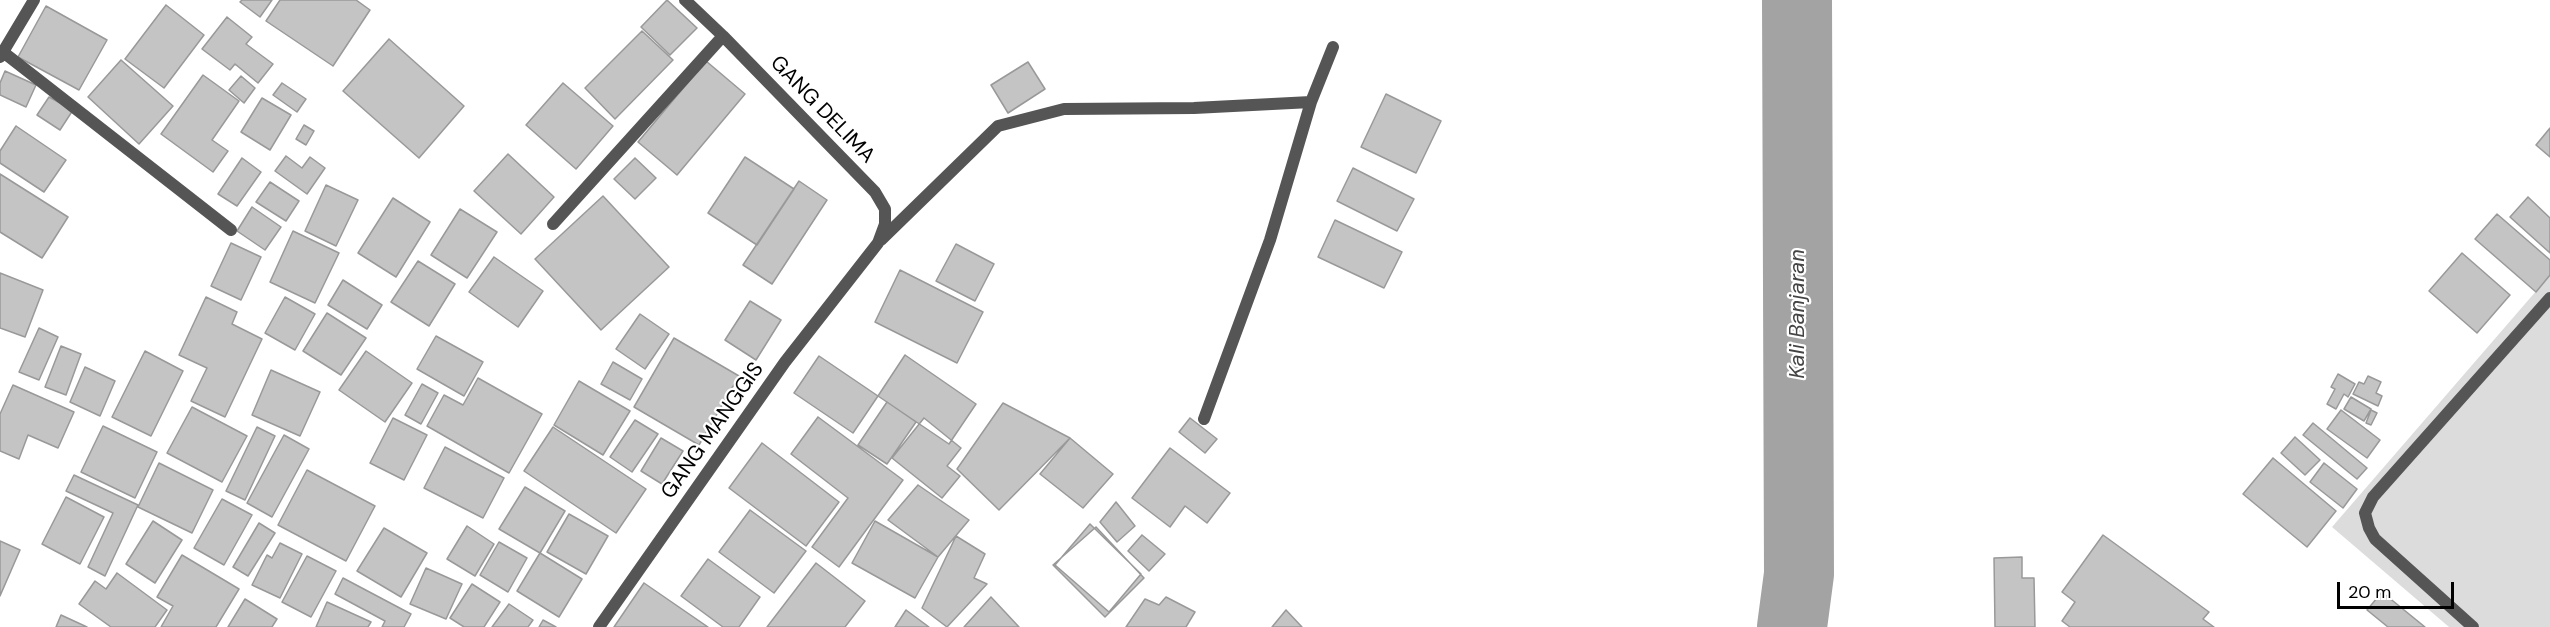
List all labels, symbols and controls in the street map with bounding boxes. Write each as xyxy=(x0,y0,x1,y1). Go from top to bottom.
street label: GANG DELIMA xyxy=(764,51,880,169)
water label: Kali Banjaran xyxy=(1785,249,1811,379)
street label: GANG MANGGIS xyxy=(657,358,769,504)
scale bar xyxy=(2340,570,2457,608)
text: 20 m xyxy=(2348,580,2391,604)

